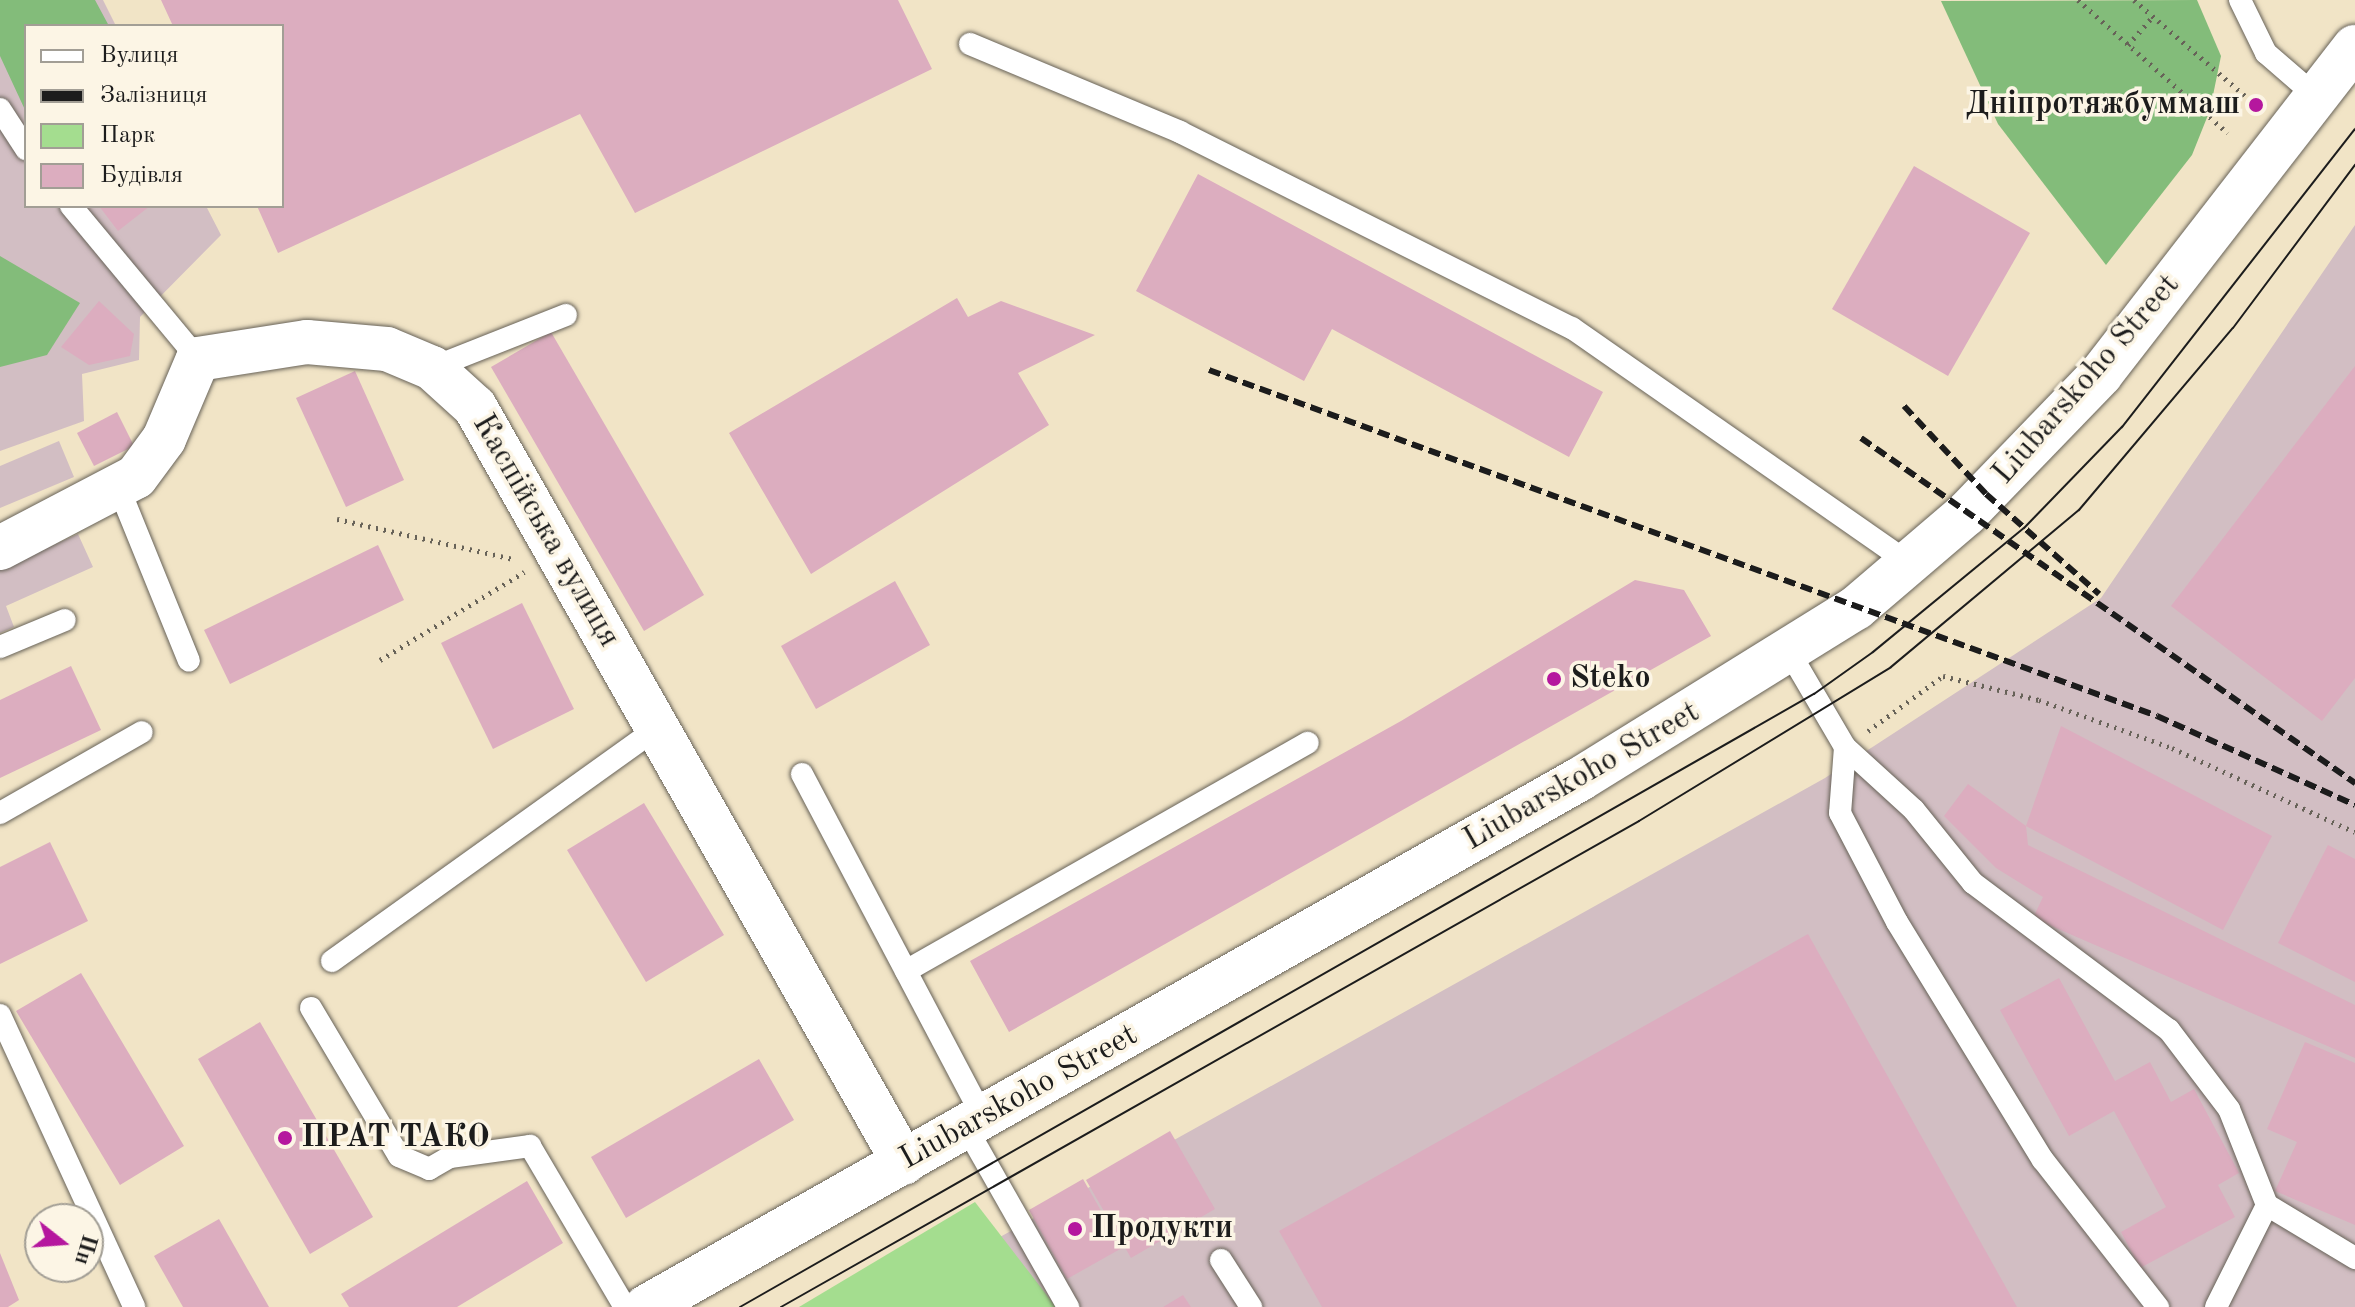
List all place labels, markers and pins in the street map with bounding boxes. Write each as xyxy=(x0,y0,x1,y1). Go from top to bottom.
place label: Дніпротяжбуммаш xyxy=(1966,86,2240,124)
marker: Дніпротяжбуммаш xyxy=(2247,96,2265,114)
place label: Steko xyxy=(1570,660,1651,698)
marker: Steko xyxy=(1545,670,1563,688)
place label: ПРАТ ТАКО xyxy=(301,1119,490,1157)
marker: ПРАТ ТАКО xyxy=(276,1129,294,1147)
place label: Продукти xyxy=(1091,1210,1233,1248)
marker: Продукти xyxy=(1066,1220,1084,1238)

